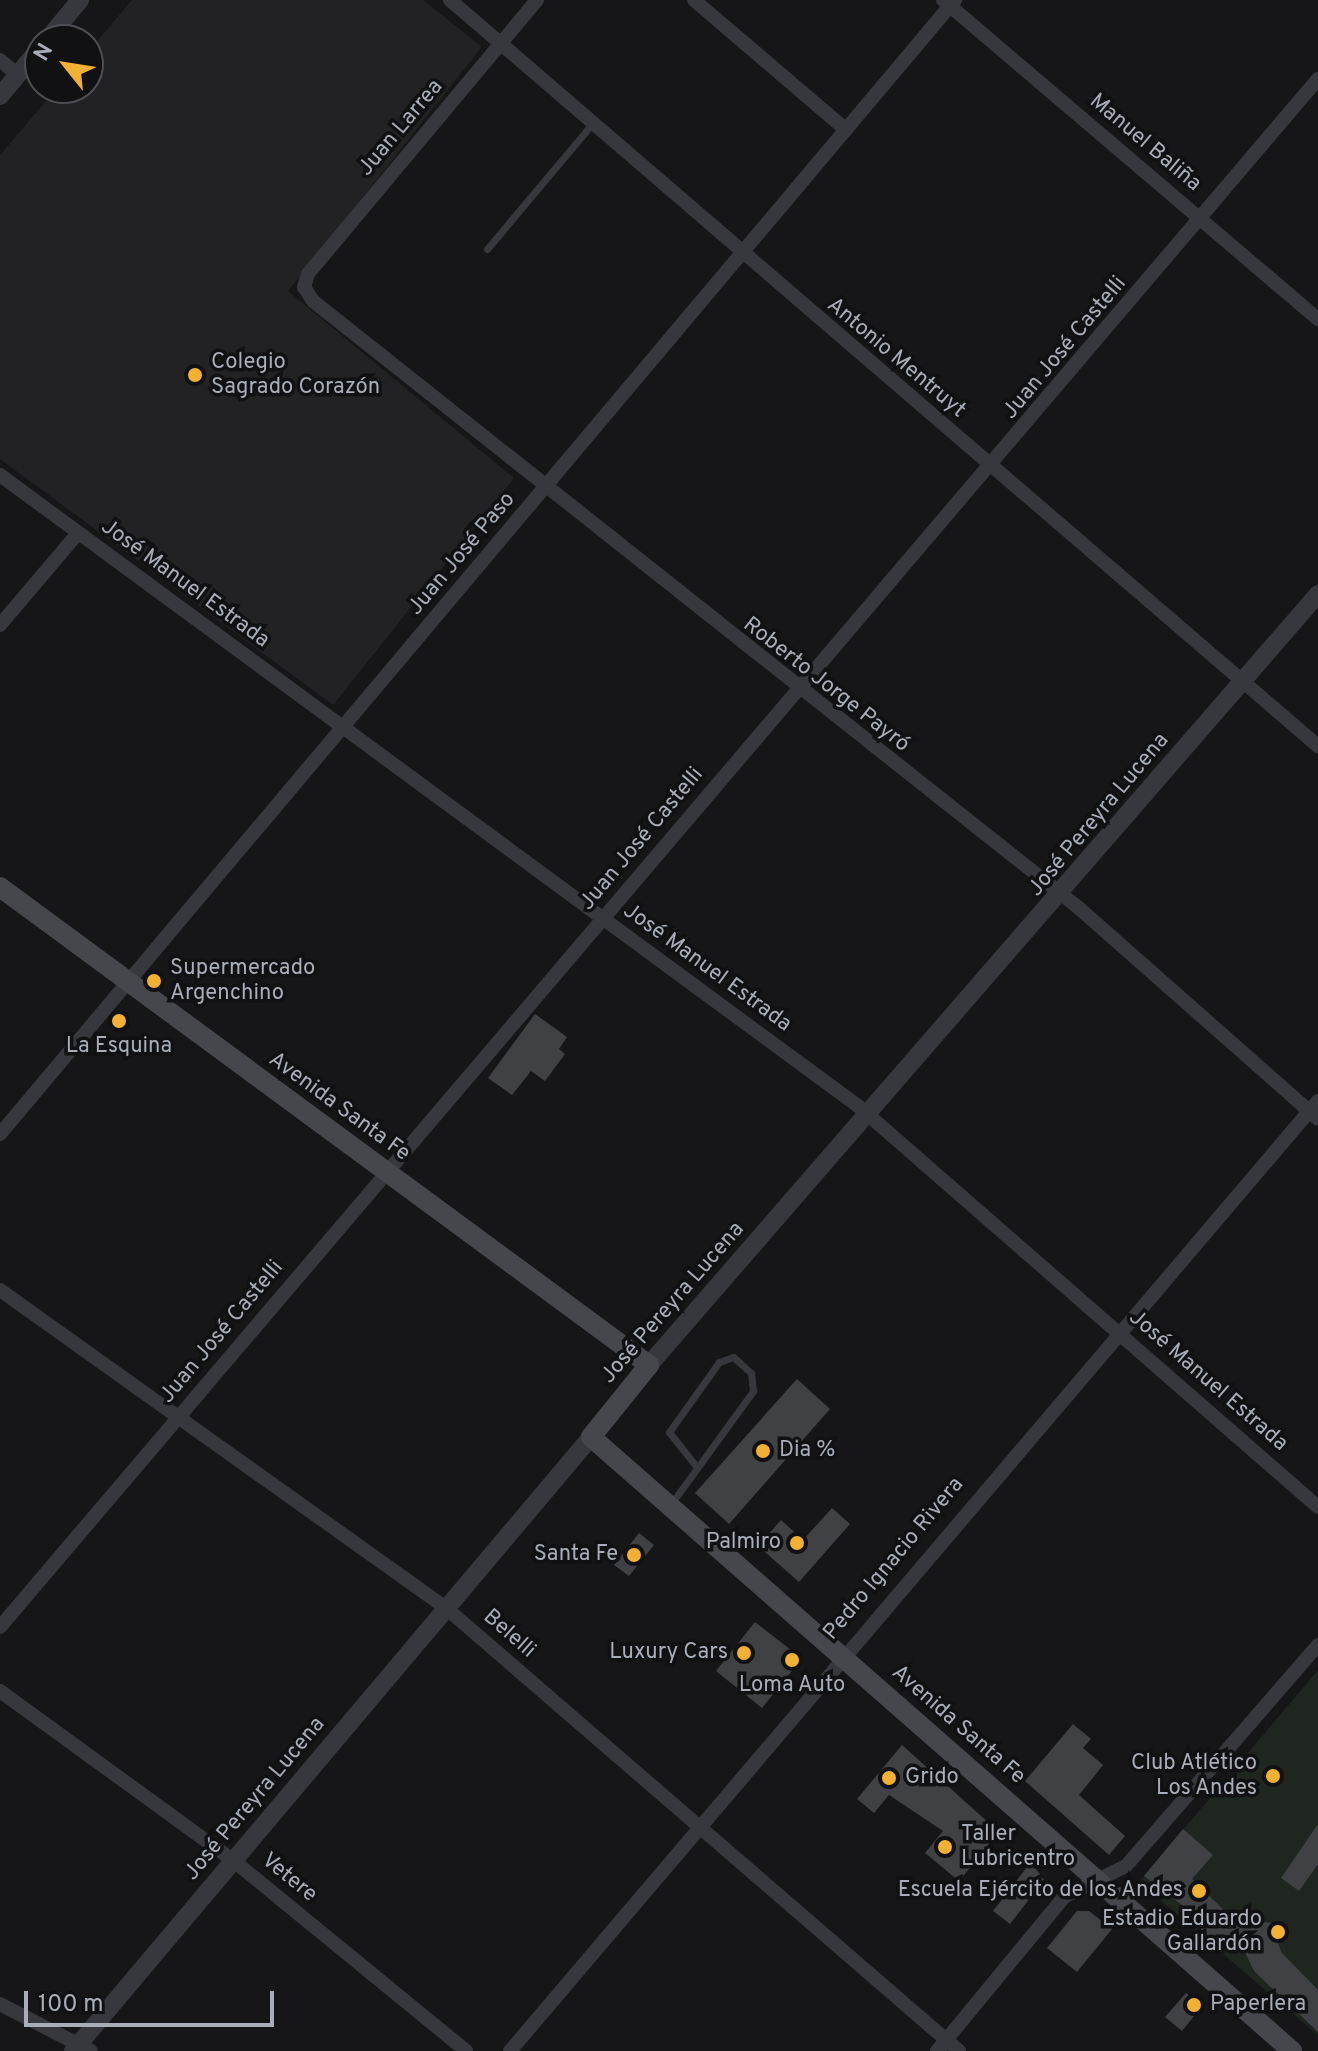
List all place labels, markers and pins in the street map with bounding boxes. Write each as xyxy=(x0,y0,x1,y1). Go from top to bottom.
place label: Colegio Sagrado Corazón xyxy=(211,349,380,400)
marker: Colegio Sagrado Corazón xyxy=(186,366,204,384)
place label: Supermercado Argenchino xyxy=(170,955,315,1006)
marker: Supermercado Argenchino xyxy=(145,972,163,990)
marker: La Esquina xyxy=(110,1012,128,1030)
place label: La Esquina xyxy=(66,1034,172,1060)
place label: Dia % xyxy=(779,1438,835,1464)
marker: Dia % xyxy=(754,1442,772,1460)
place label: Palmiro xyxy=(706,1530,781,1556)
marker: Palmiro xyxy=(788,1534,806,1552)
place label: Santa Fe xyxy=(534,1542,618,1568)
marker: Santa Fe xyxy=(625,1546,643,1564)
place label: Luxury Cars xyxy=(609,1640,728,1666)
marker: Luxury Cars xyxy=(735,1644,753,1662)
marker: Loma Auto xyxy=(783,1651,801,1669)
place label: Loma Auto xyxy=(738,1673,846,1699)
place label: Club Atlético Los Andes xyxy=(1130,1750,1257,1802)
place label: Grido xyxy=(905,1765,959,1791)
marker: Club Atlético Los Andes xyxy=(1264,1767,1282,1785)
marker: Grido xyxy=(880,1769,898,1787)
place label: Taller Lubricentro xyxy=(961,1821,1075,1872)
marker: Taller Lubricentro xyxy=(936,1838,954,1856)
place label: Escuela Ejército de los Andes xyxy=(897,1878,1183,1904)
marker: Escuela Ejército de los Andes xyxy=(1190,1882,1208,1900)
place label: Estadio Eduardo Gallardón xyxy=(1102,1906,1262,1958)
marker: Estadio Eduardo Gallardón xyxy=(1269,1923,1287,1941)
place label: Paperlera xyxy=(1210,1992,1306,2018)
marker: Paperlera xyxy=(1185,1996,1203,2014)

